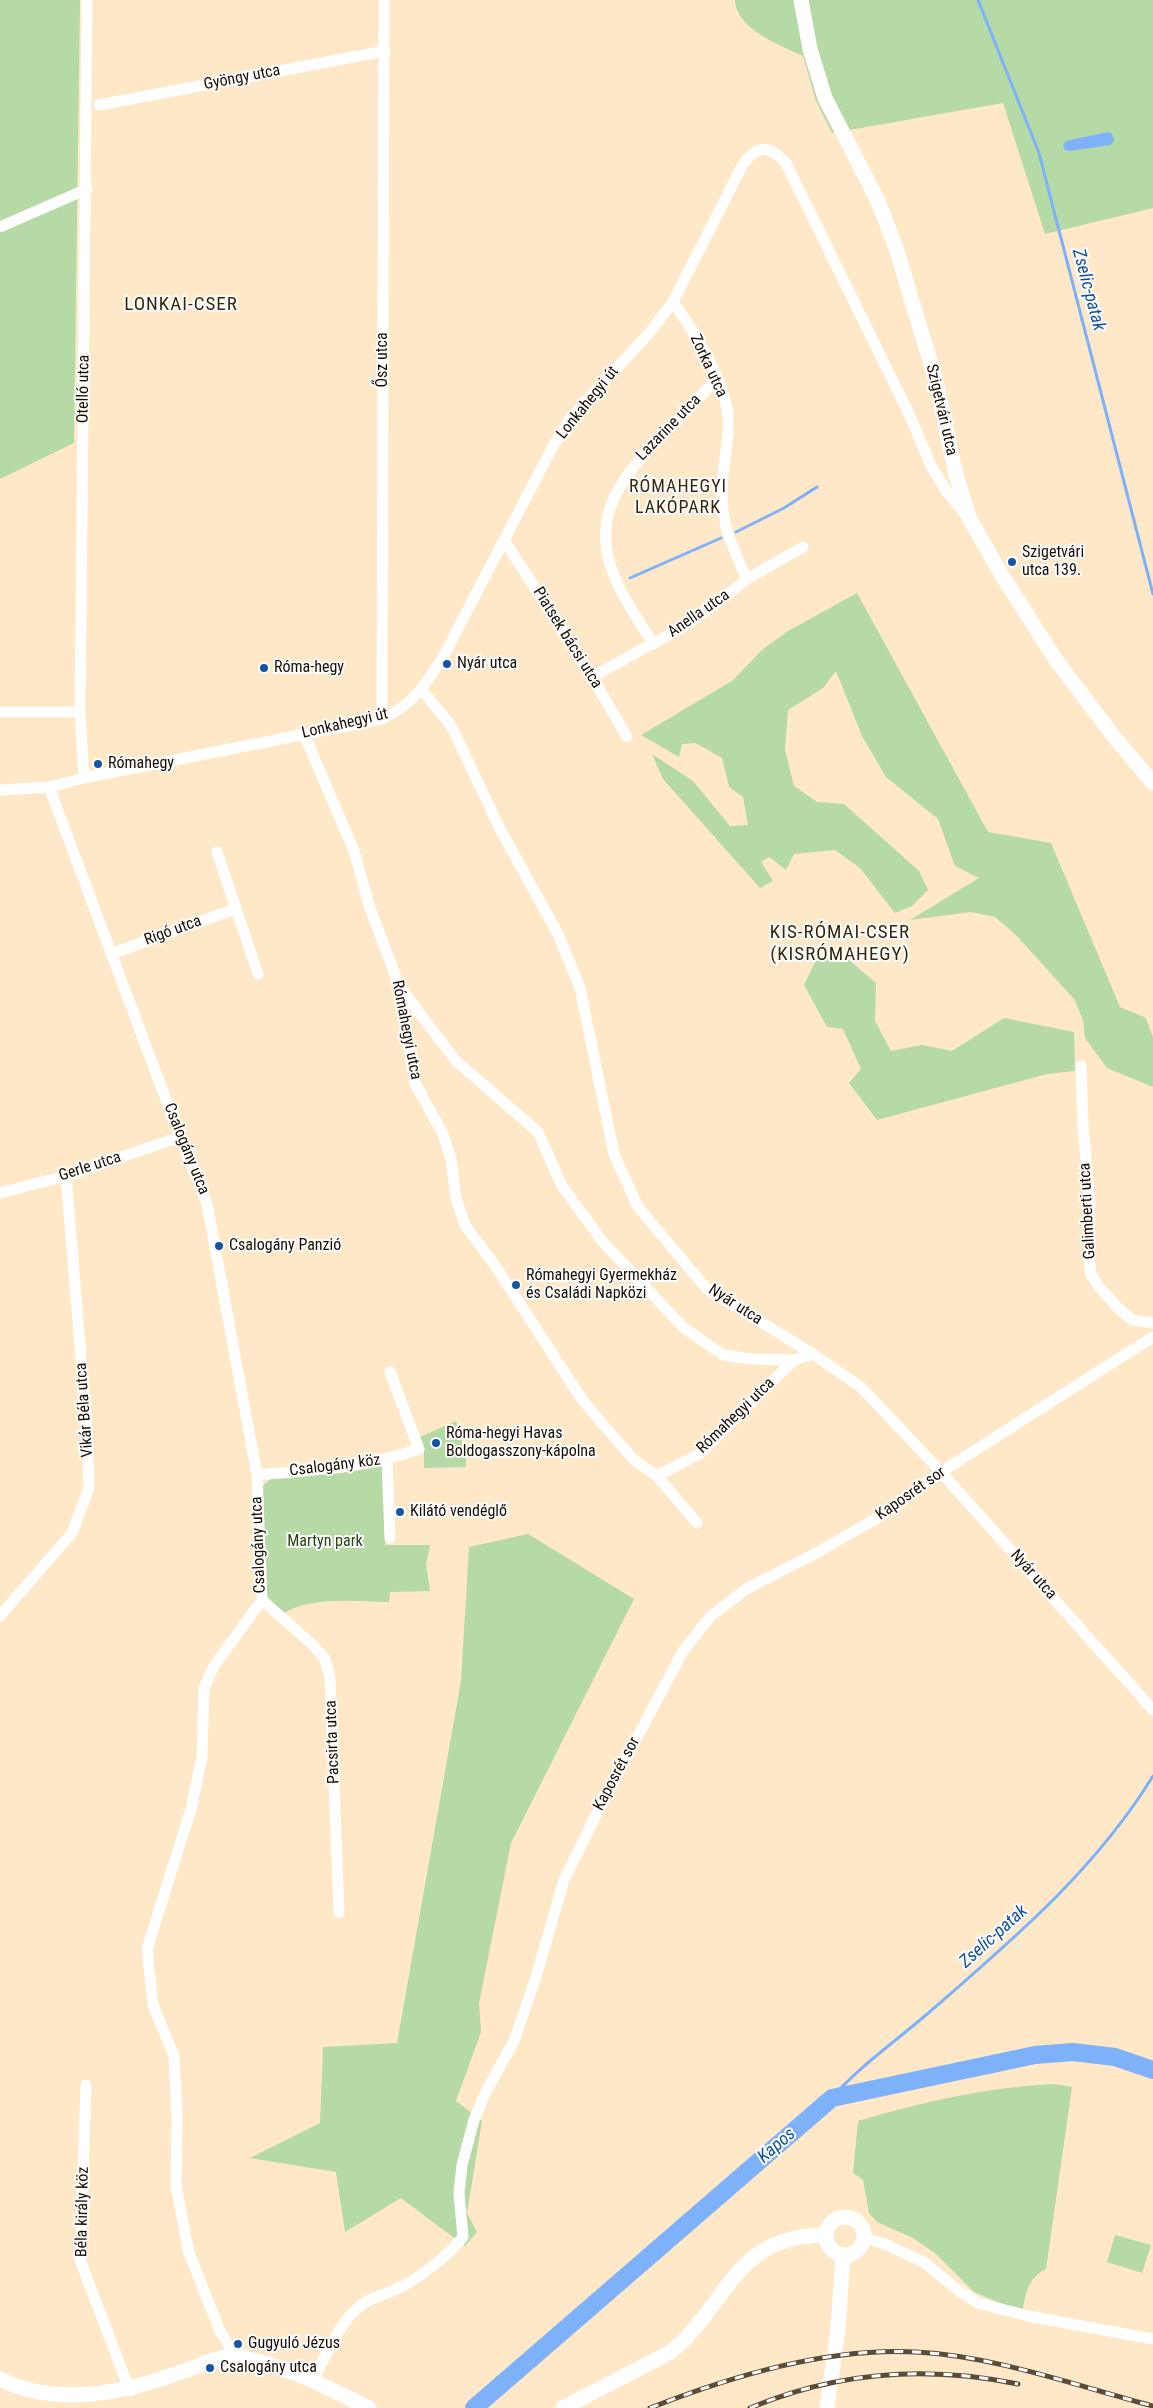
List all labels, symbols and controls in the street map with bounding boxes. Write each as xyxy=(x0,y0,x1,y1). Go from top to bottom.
street label: Gyöngy utca xyxy=(202,61,282,95)
water label: Zselic-patak xyxy=(1067,247,1109,333)
district label: LONKAI-CSER xyxy=(123,294,239,316)
street label: Ősz utca xyxy=(373,332,393,388)
street label: Zorka utca xyxy=(685,332,731,400)
street label: Otelló utca xyxy=(74,355,94,423)
street label: Szigetvári utca xyxy=(921,362,961,458)
street label: Lonkahegyi út xyxy=(553,363,623,443)
street label: Lazarine utca xyxy=(633,391,705,465)
district label: RÓMAHEGYI LAKÓPARK xyxy=(628,476,728,518)
place label: Szigetvári utca 139. xyxy=(1022,543,1084,581)
marker: Szigetvári utca 139. xyxy=(1006,556,1018,568)
street label: Piatsek bácsi utca xyxy=(528,584,606,692)
street label: Anella utca xyxy=(665,586,733,642)
place label: Nyár utca xyxy=(457,654,517,674)
place label: Róma-hegy xyxy=(274,658,344,678)
marker: Nyár utca xyxy=(441,658,453,670)
marker: Róma-hegy xyxy=(258,662,270,674)
street label: Lonkahegyi út xyxy=(300,705,390,743)
place label: Rómahegy xyxy=(108,754,174,774)
marker: Rómahegy xyxy=(92,758,104,770)
street label: Rigó utca xyxy=(142,912,204,950)
district label: KIS-RÓMAI-CSER (KISRÓMAHEGY) xyxy=(768,922,912,966)
street label: Rómahegyi utca xyxy=(387,979,425,1081)
street label: Csalogány utca xyxy=(159,1100,213,1198)
street label: Gerle utca xyxy=(57,1148,123,1186)
street label: Galimberti utca xyxy=(1076,1162,1100,1260)
place label: Csalogány Panzió xyxy=(229,1236,341,1256)
marker: Csalogány Panzió xyxy=(213,1240,225,1252)
place label: Rómahegyi Gyermekház és Családi Napközi xyxy=(526,1266,677,1304)
marker: Rómahegyi Gyermekház és Családi Napközi xyxy=(510,1279,522,1291)
street label: Nyár utca xyxy=(705,1281,765,1329)
street label: Vikár Béla utca xyxy=(72,1362,98,1458)
street label: Rómahegyi utca xyxy=(693,1374,779,1458)
place label: Róma-hegyi Havas Boldogasszony-kápolna xyxy=(446,1424,596,1462)
marker: Róma-hegyi Havas Boldogasszony-kápolna xyxy=(430,1437,442,1449)
street label: Csalogány köz xyxy=(288,1451,382,1481)
street label: Kaposrét sor xyxy=(873,1463,949,1525)
street label: Csalogány utca xyxy=(248,1496,270,1594)
place label: Kilátó vendéglő xyxy=(410,1502,507,1522)
marker: Kilátó vendéglő xyxy=(394,1506,406,1518)
park label: Martyn park xyxy=(287,1532,363,1552)
street label: Nyár utca xyxy=(1006,1546,1060,1604)
street label: Pacsirta utca xyxy=(322,1700,344,1784)
street label: Kaposrét sor xyxy=(590,1734,644,1814)
water label: Zselic-patak xyxy=(956,1901,1032,1973)
water label: Kapos xyxy=(754,2124,800,2168)
street label: Béla király köz xyxy=(73,2167,93,2257)
place label: Gugyuló Jézus xyxy=(248,2334,340,2354)
marker: Gugyuló Jézus xyxy=(232,2338,244,2350)
place label: Csalogány utca xyxy=(220,2358,317,2378)
marker: Csalogány utca xyxy=(204,2362,216,2374)

